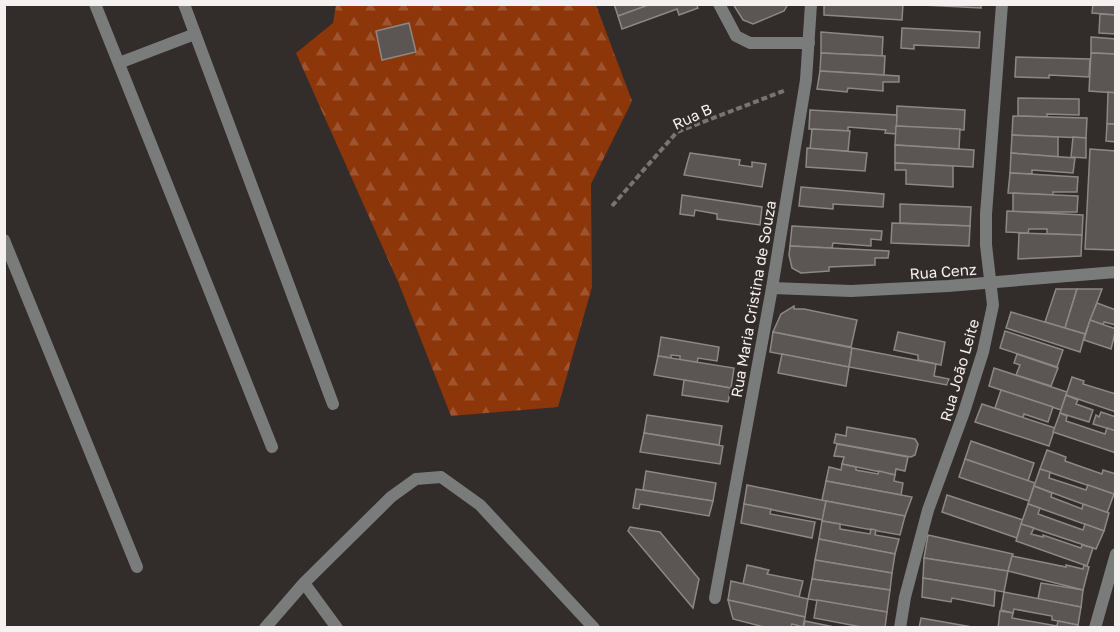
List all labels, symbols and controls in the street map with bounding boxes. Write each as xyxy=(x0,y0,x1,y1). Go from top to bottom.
street label: Rua B xyxy=(669,99,715,133)
street label: Rua Maria Cristina de Souza xyxy=(727,199,779,399)
street label: Rua Cenz xyxy=(909,260,977,282)
street label: Rua João Leite xyxy=(936,316,982,423)

